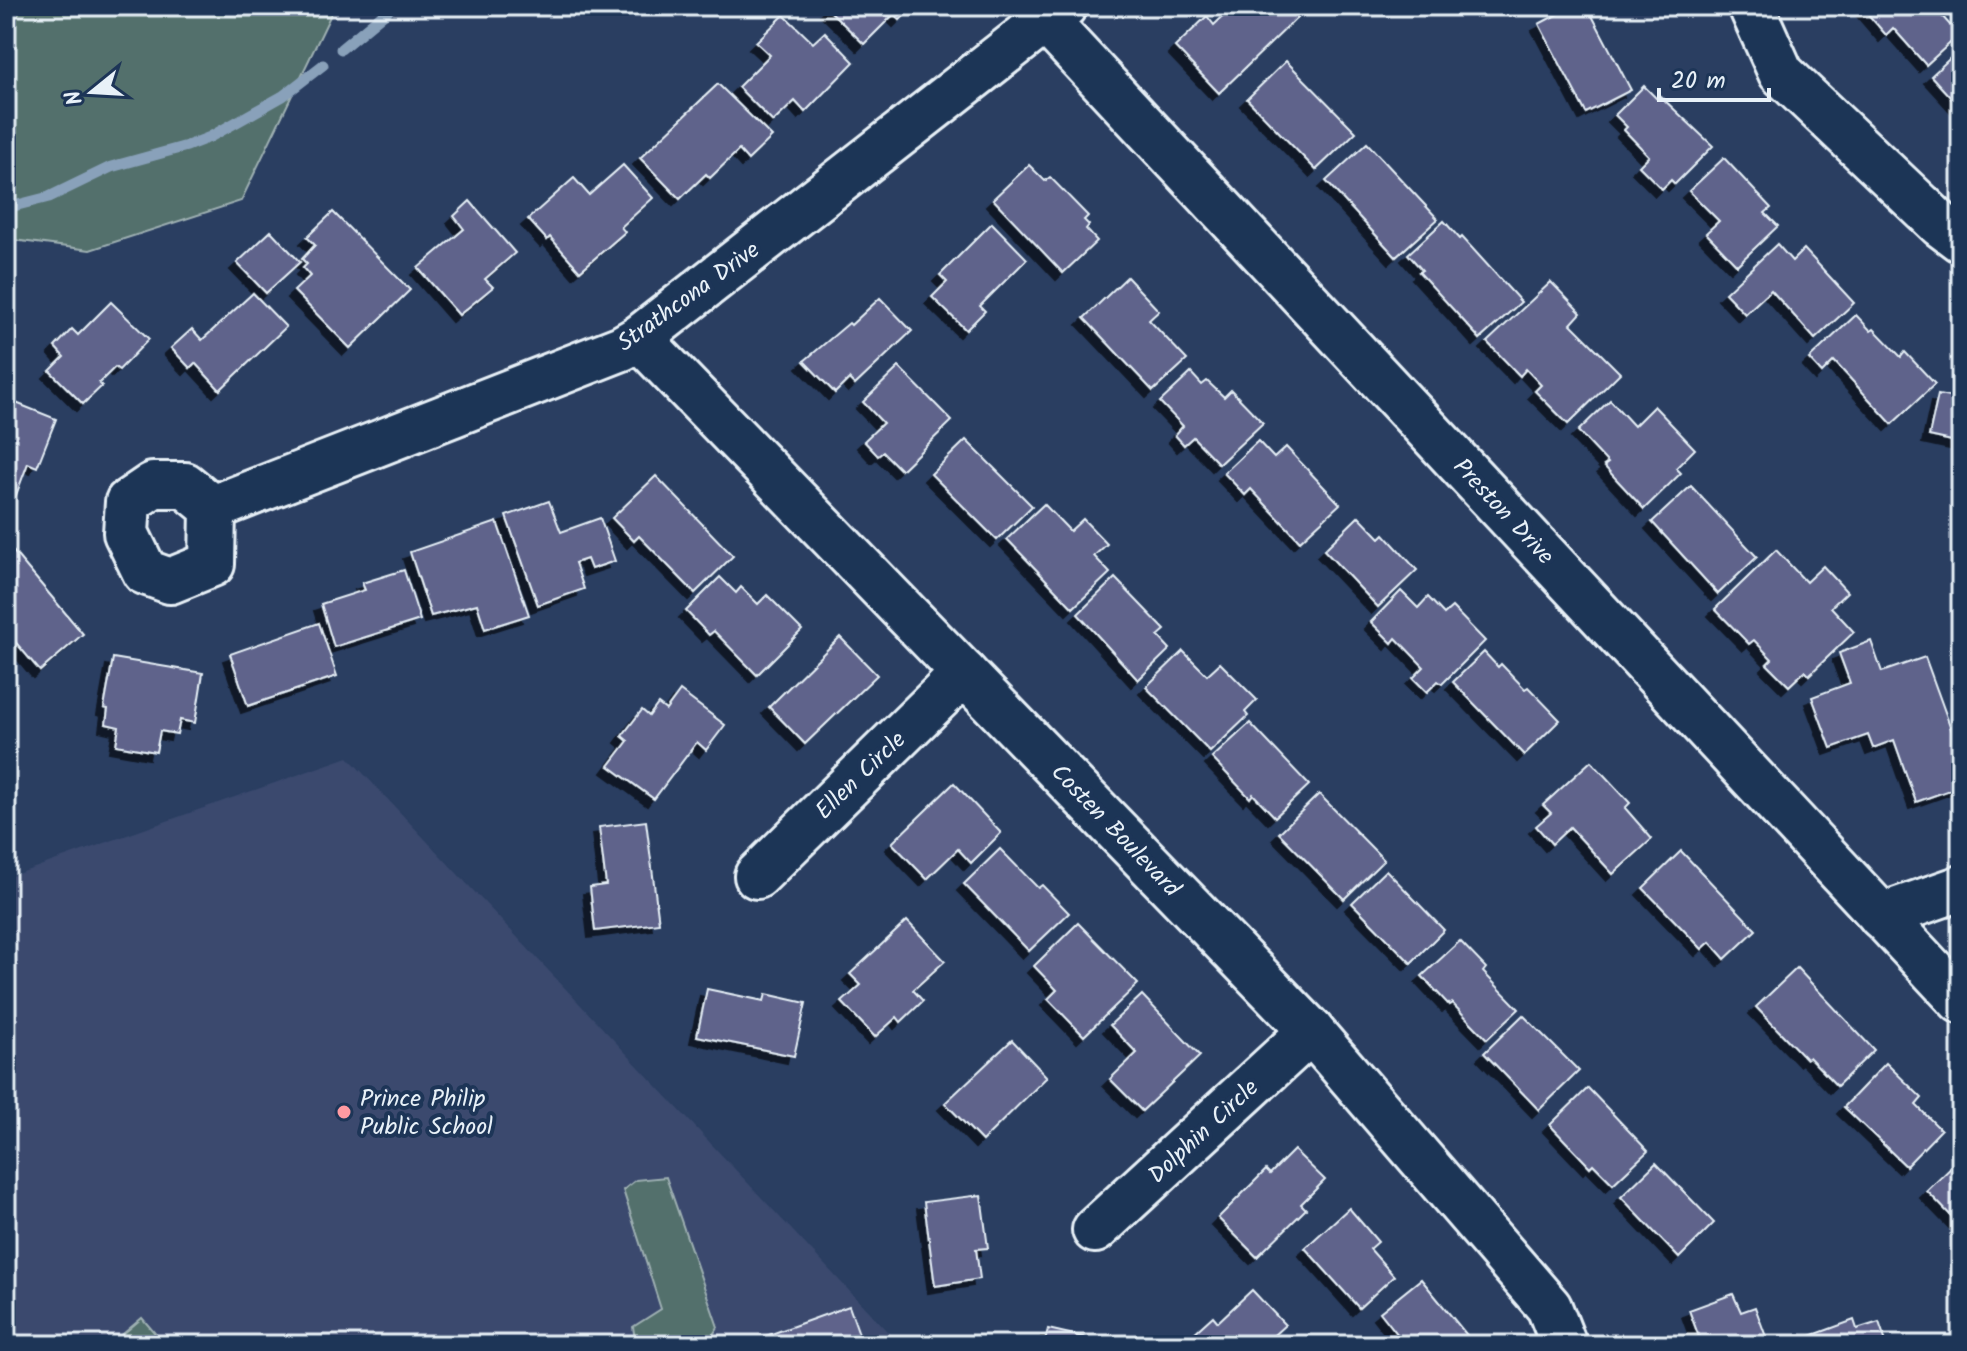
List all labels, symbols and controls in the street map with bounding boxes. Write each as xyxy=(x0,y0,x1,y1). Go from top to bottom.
north arrow xyxy=(52,52,132,132)
scale bar xyxy=(1659,52,1769,102)
text: 20 m xyxy=(1671,62,1726,101)
text: N xyxy=(57,85,94,109)
street label: Strathcona Drive xyxy=(609,232,769,363)
street label: Preston Drive xyxy=(1443,449,1563,575)
street label: Ellen Circle xyxy=(806,722,916,830)
street label: Costen Boulevard xyxy=(1041,755,1190,908)
street label: Dolphin Circle xyxy=(1139,1070,1269,1194)
place label: Prince Philip Public School xyxy=(360,1080,493,1147)
marker: Prince Philip Public School xyxy=(335,1103,353,1121)

